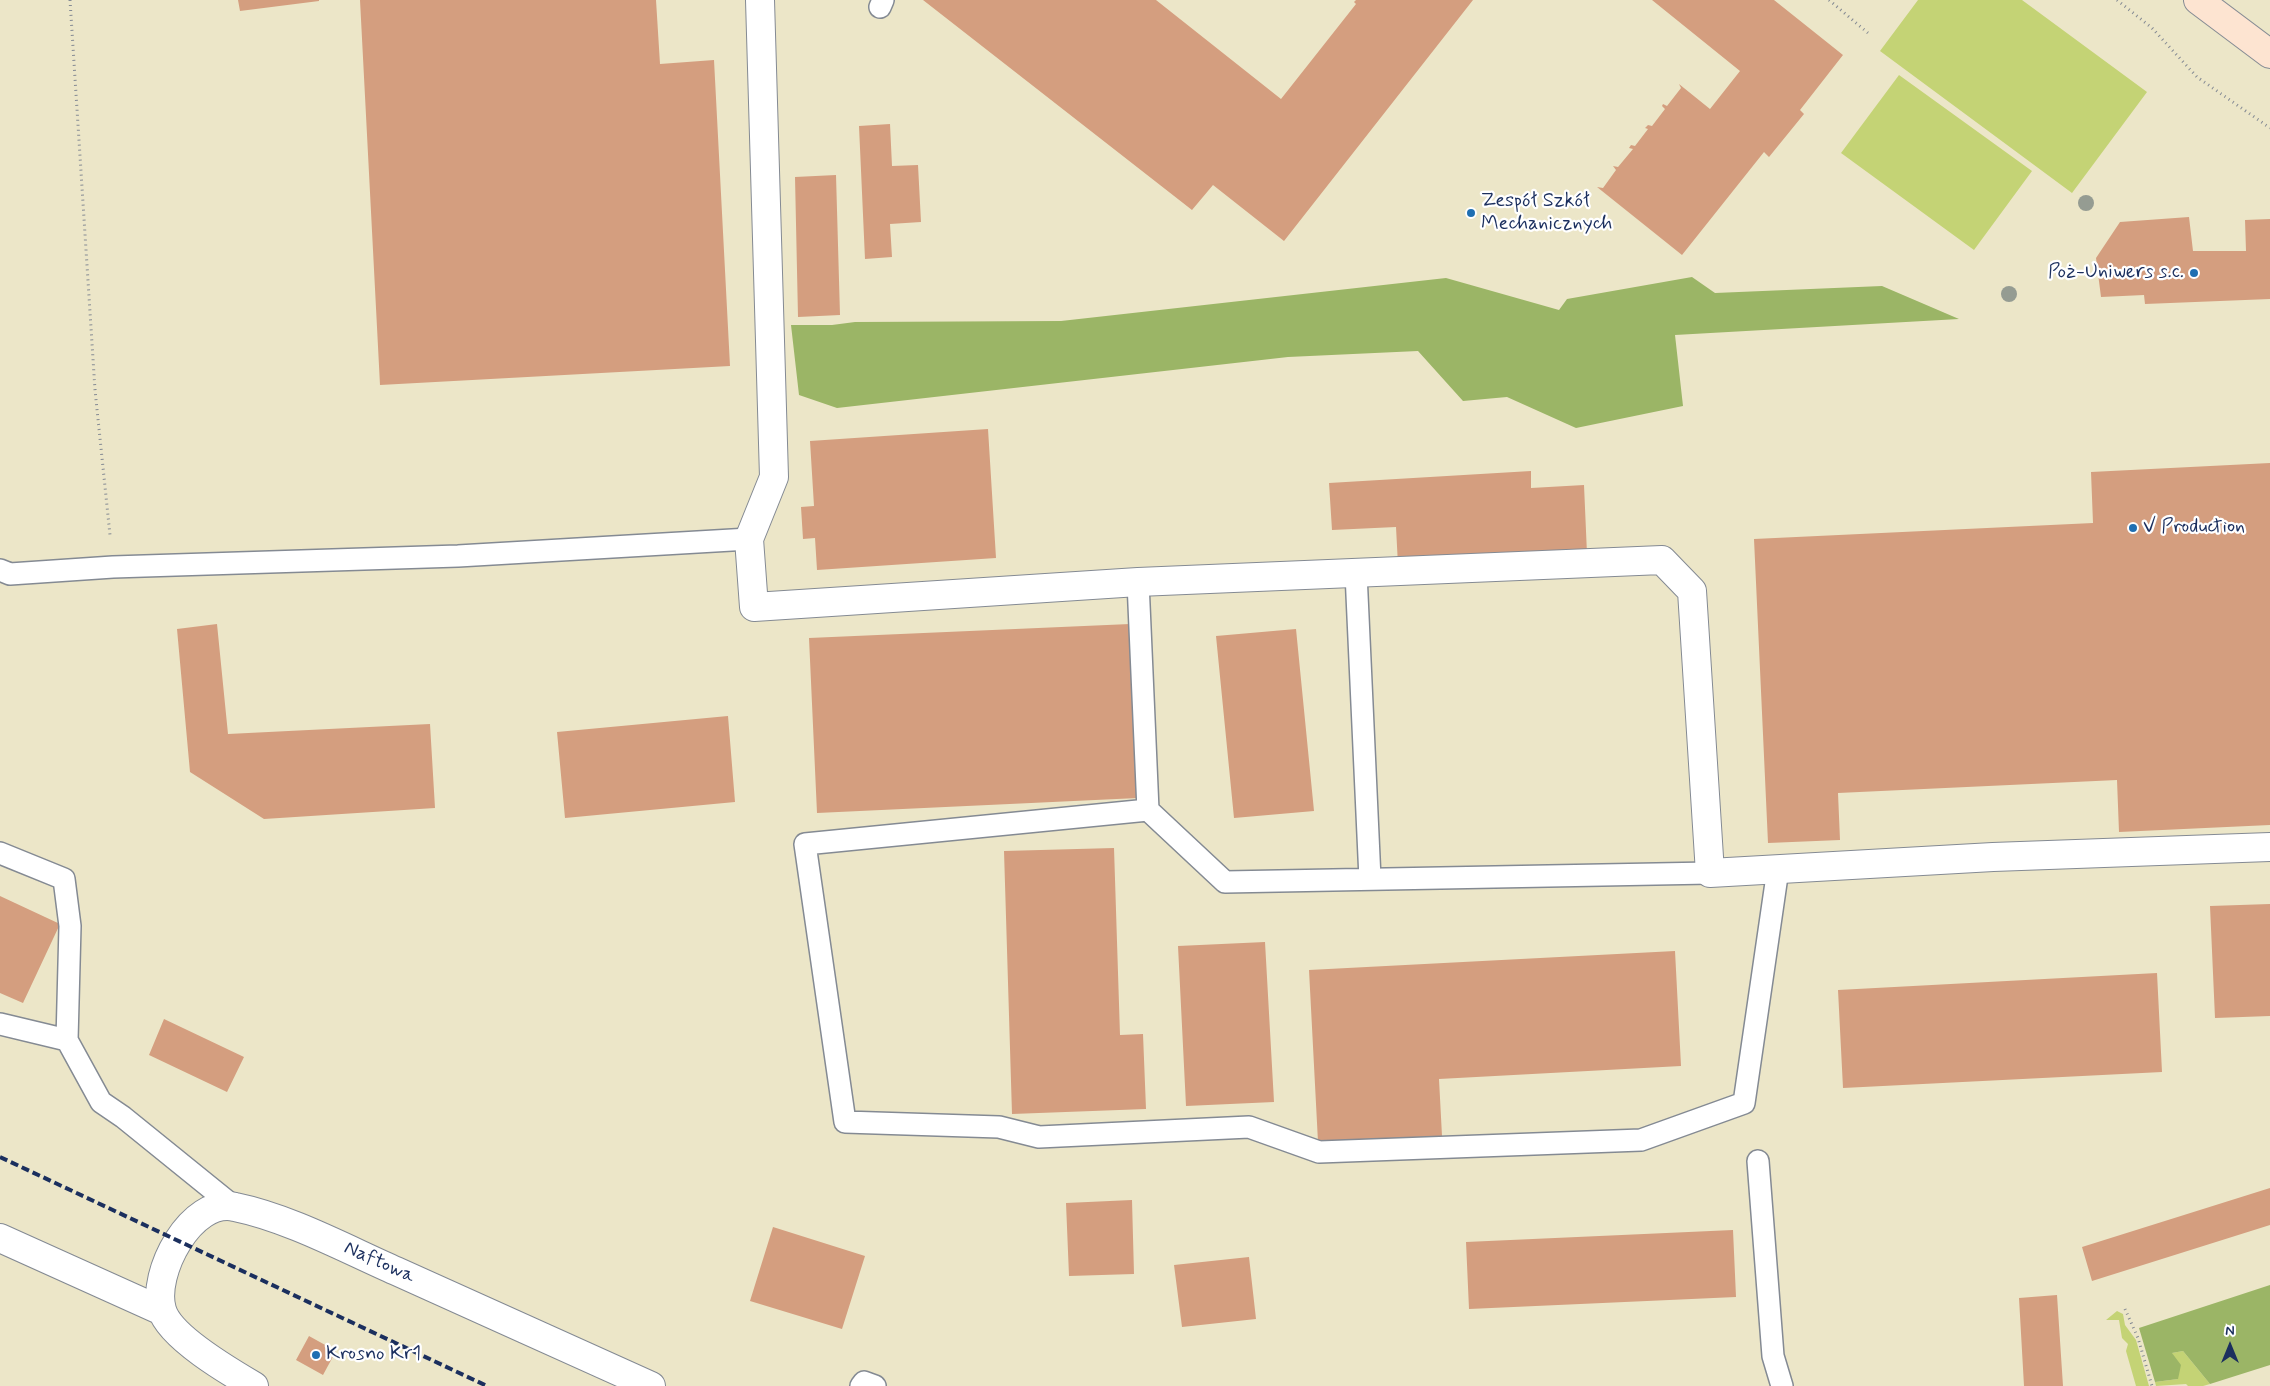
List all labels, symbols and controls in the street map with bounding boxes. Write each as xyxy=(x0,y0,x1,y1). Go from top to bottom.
place label: Zespół Szkół Mechanicznych xyxy=(1481,190,1612,237)
marker: Zespół Szkół Mechanicznych xyxy=(1465,207,1477,219)
place label: Poż-Uniwers s.c. xyxy=(2048,261,2184,285)
marker: Poż-Uniwers s.c. xyxy=(2188,267,2200,279)
place label: V Production xyxy=(2143,516,2245,540)
marker: V Production xyxy=(2127,522,2139,534)
street label: Naftowa xyxy=(340,1237,418,1289)
north arrow xyxy=(2205,1321,2255,1371)
text: N xyxy=(2225,1322,2235,1340)
place label: Krosno Kr1 xyxy=(326,1343,421,1367)
marker: Krosno Kr1 xyxy=(310,1349,322,1361)

